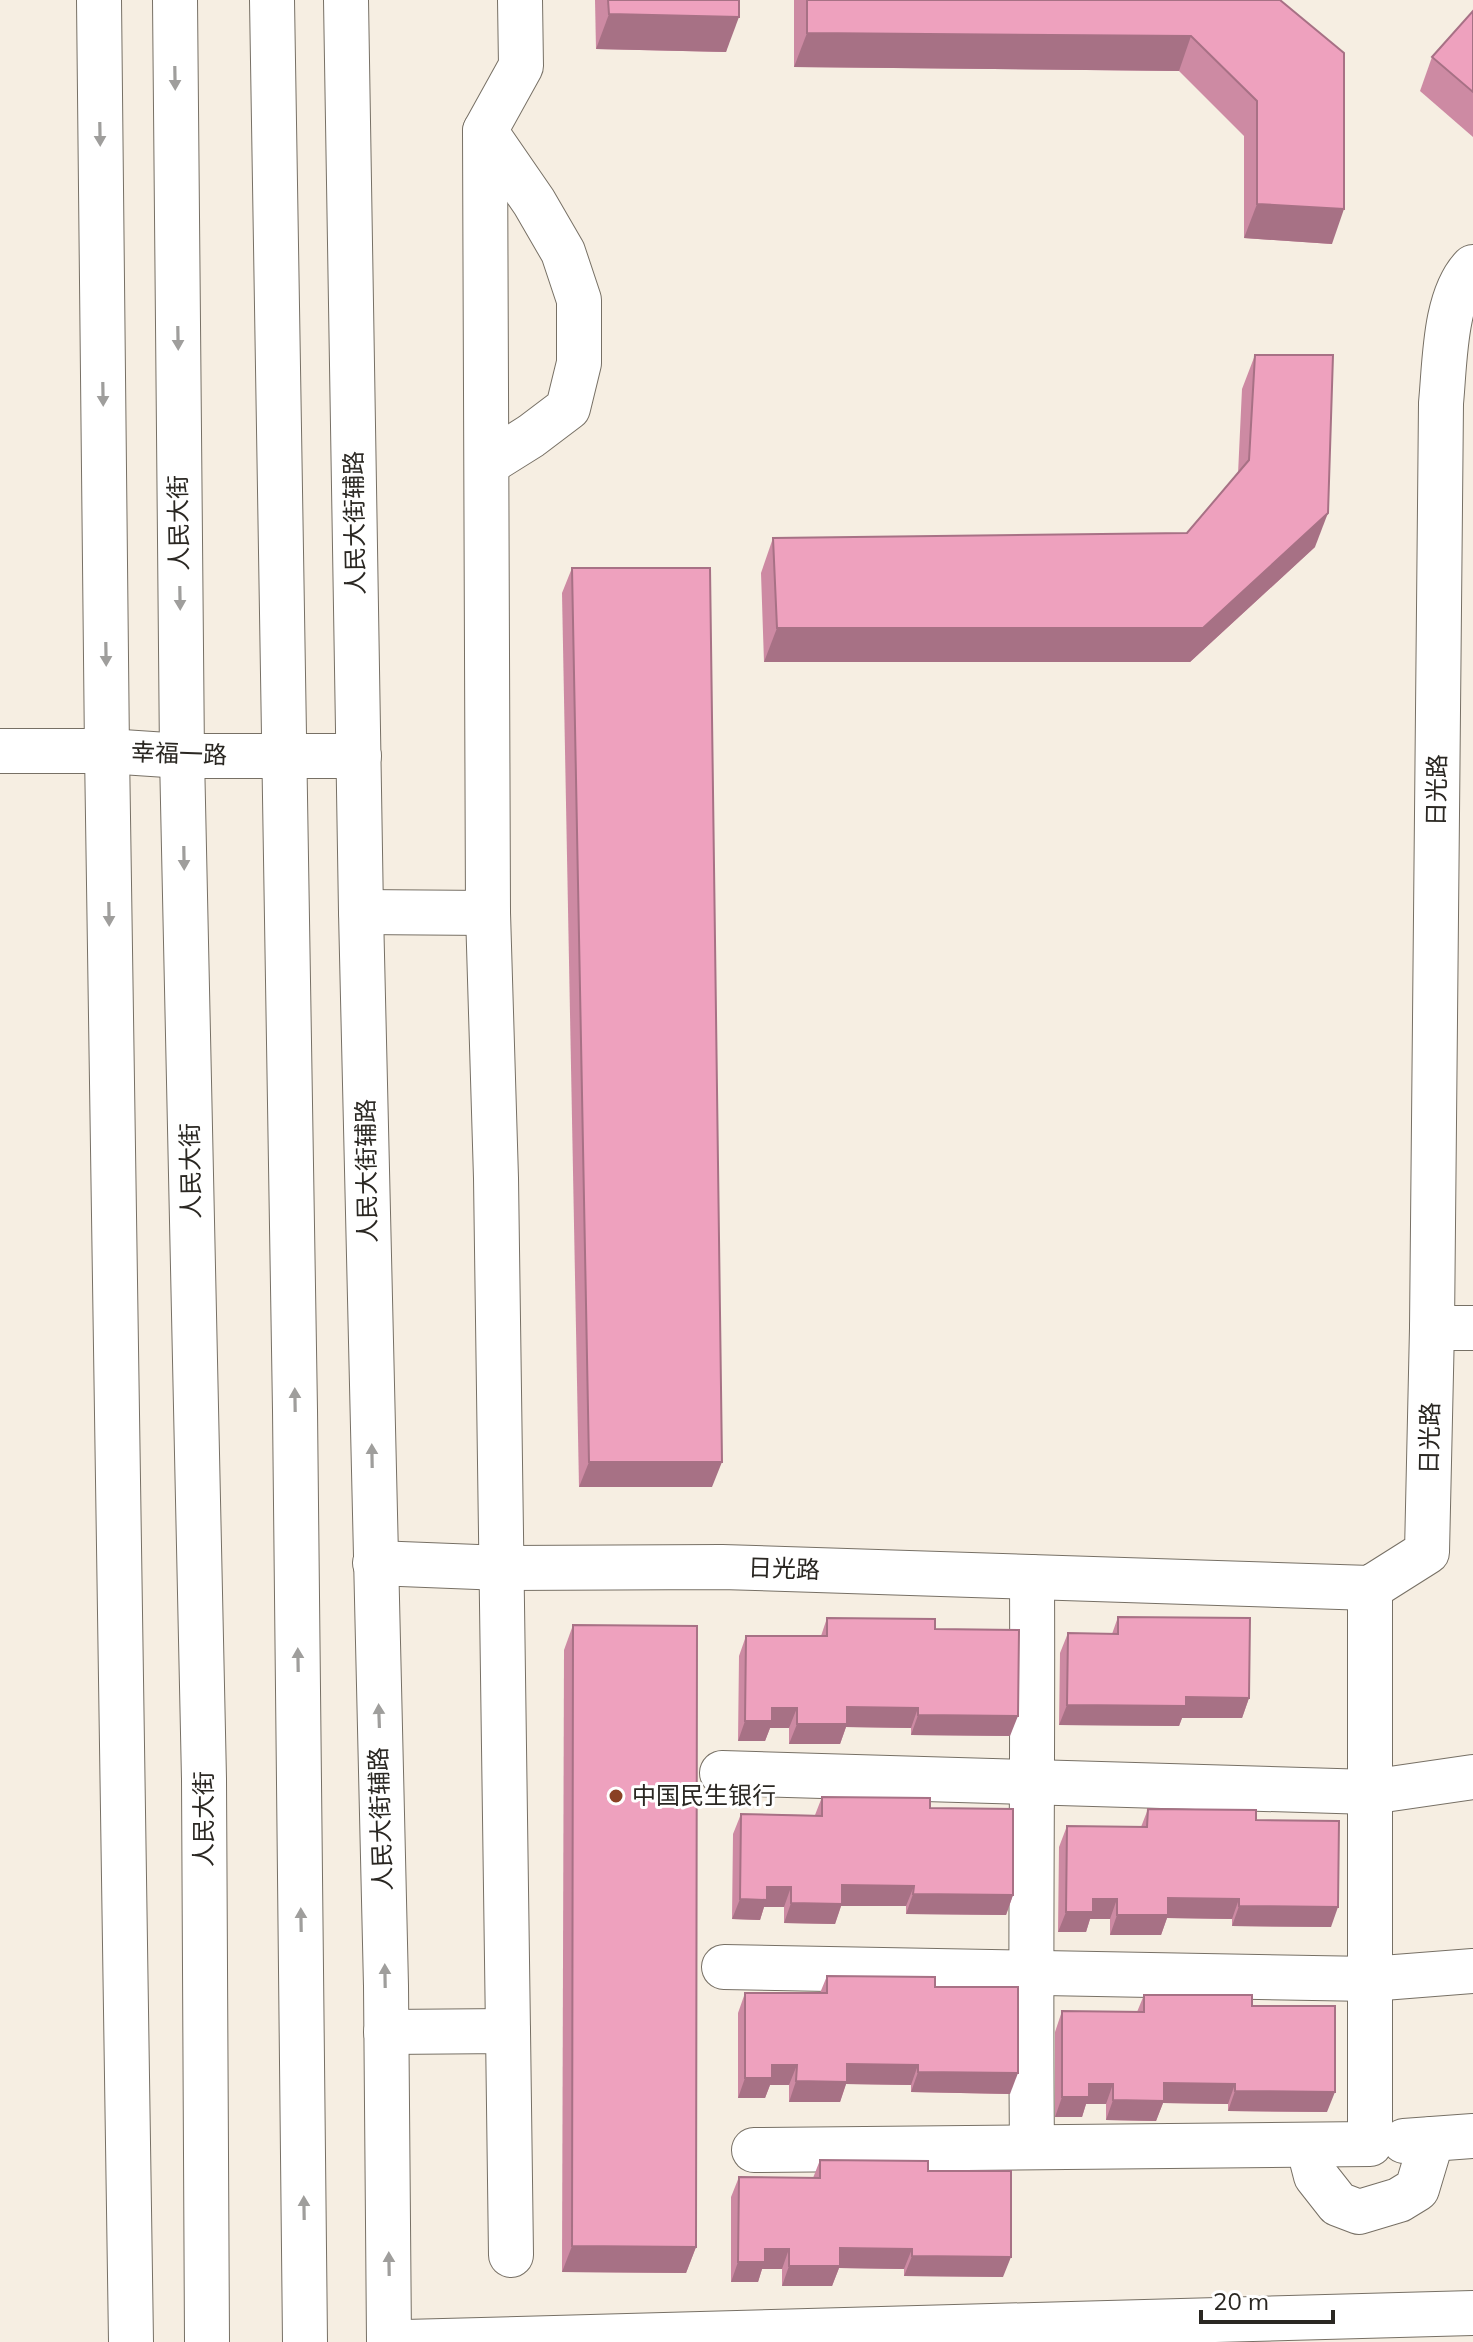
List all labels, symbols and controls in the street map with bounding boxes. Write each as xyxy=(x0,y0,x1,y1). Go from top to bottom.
one-way arrow xyxy=(169,66,181,91)
one-way arrow xyxy=(94,122,106,147)
one-way arrow xyxy=(172,326,184,351)
one-way arrow xyxy=(97,382,109,407)
street label: 人民大街辅路 xyxy=(338,451,370,595)
street label: 人民大街 xyxy=(162,475,194,571)
one-way arrow xyxy=(174,586,186,611)
one-way arrow xyxy=(99,642,112,667)
street label: 幸福一路 xyxy=(131,736,228,770)
street label: 日光路 xyxy=(1420,754,1452,826)
one-way arrow xyxy=(177,846,190,871)
one-way arrow xyxy=(103,902,115,927)
street label: 人民大街辅路 xyxy=(350,1099,382,1243)
street label: 人民大街 xyxy=(174,1123,206,1219)
one-way arrow xyxy=(289,1387,301,1412)
street label: 日光路 xyxy=(1413,1402,1445,1474)
one-way arrow xyxy=(366,1443,379,1468)
street label: 日光路 xyxy=(748,1552,821,1584)
one-way arrow xyxy=(292,1647,304,1672)
one-way arrow xyxy=(372,1703,385,1728)
street label: 人民大街辅路 xyxy=(362,1747,398,1892)
street label: 人民大街 xyxy=(188,1771,218,1867)
place label: 中国民生银行 xyxy=(632,1780,776,1810)
marker: 中国民生银行 xyxy=(607,1787,625,1805)
one-way arrow xyxy=(295,1907,307,1932)
one-way arrow xyxy=(379,1963,392,1988)
one-way arrow xyxy=(298,2195,310,2220)
one-way arrow xyxy=(382,2251,395,2276)
scale bar xyxy=(1201,2274,1333,2324)
text: 20 m xyxy=(1213,2286,1269,2316)

